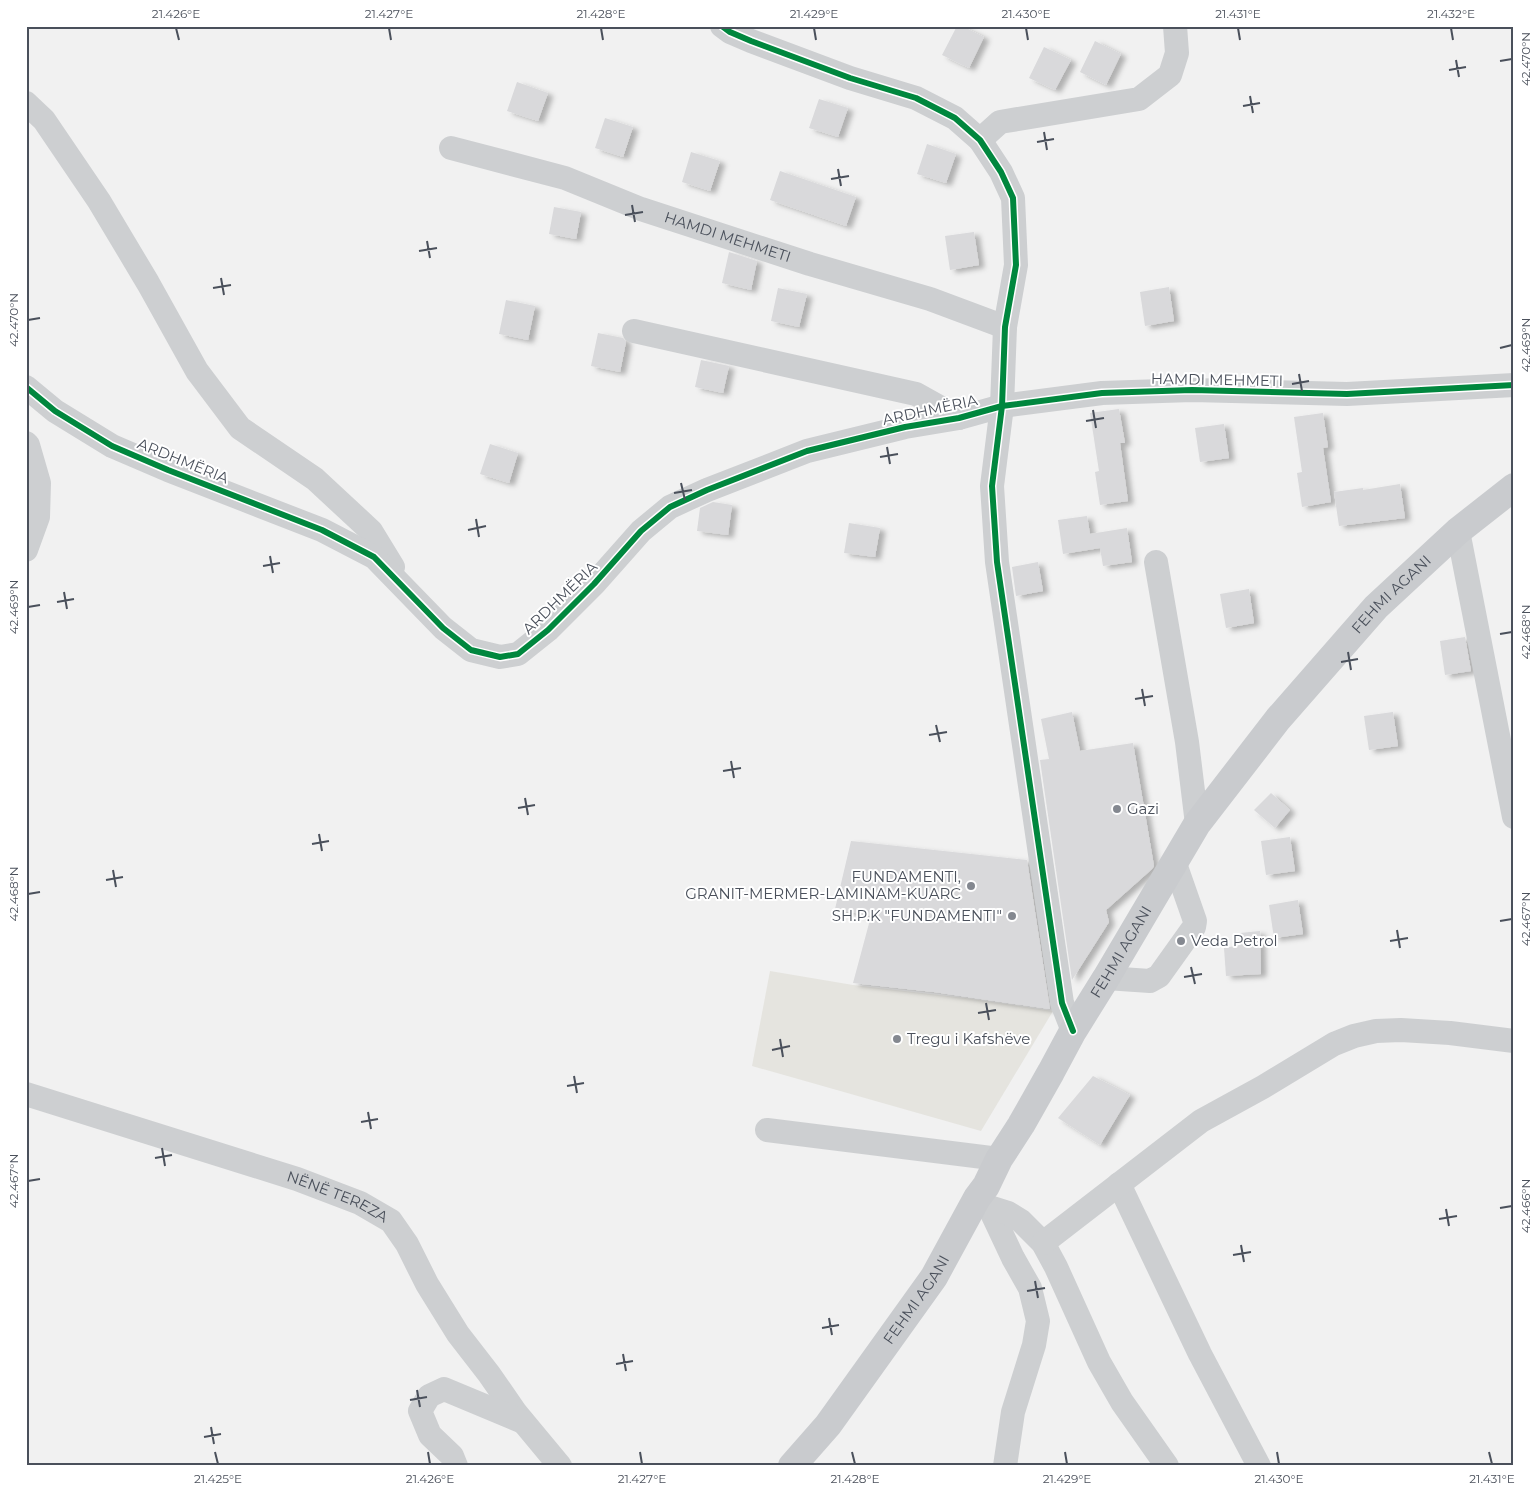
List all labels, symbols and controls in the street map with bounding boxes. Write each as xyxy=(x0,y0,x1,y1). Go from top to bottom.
text: 21.426°E xyxy=(152,6,200,21)
text: 21.427°E xyxy=(365,6,413,21)
text: 21.428°E xyxy=(577,6,625,21)
text: 21.429°E xyxy=(790,6,838,21)
text: 21.430°E xyxy=(1001,6,1051,21)
text: 21.431°E xyxy=(1215,6,1261,21)
text: 21.432°E xyxy=(1427,6,1475,21)
text: 42.470°N xyxy=(1518,32,1533,86)
street label: HAMDI MEHMETI xyxy=(662,207,794,266)
text: 42.470°N xyxy=(6,293,21,347)
text: 42.469°N xyxy=(1518,318,1533,372)
street label: HAMDI MEHMETI xyxy=(1151,369,1283,390)
street label: ARDHMËRIA xyxy=(881,390,979,429)
street label: ARDHMËRIA xyxy=(135,434,232,488)
street label: FEHMI AGANI xyxy=(1347,551,1435,637)
street label: ARDHMËRIA xyxy=(518,557,601,638)
text: 42.469°N xyxy=(6,580,21,634)
text: 42.468°N xyxy=(1518,605,1533,659)
place label: Gazi xyxy=(1127,799,1159,818)
marker: Gazi xyxy=(1111,803,1123,815)
text: 42.468°N xyxy=(6,867,21,921)
place label: FUNDAMENTI, GRANIT-MERMER-LAMINAM-KUARC xyxy=(685,867,961,903)
marker: FUNDAMENTI, GRANIT-MERMER-LAMINAM-KUARC xyxy=(965,880,977,892)
text: 42.467°N xyxy=(1518,892,1533,946)
street label: FEHMI AGANI xyxy=(1086,902,1156,1001)
place label: SH.P.K "FUNDAMENTI" xyxy=(832,906,1002,925)
marker: SH.P.K "FUNDAMENTI" xyxy=(1006,910,1018,922)
place label: Veda Petrol xyxy=(1191,931,1278,950)
marker: Veda Petrol xyxy=(1175,935,1187,947)
place label: Tregu i Kafshëve xyxy=(907,1029,1030,1048)
marker: Tregu i Kafshëve xyxy=(891,1033,903,1045)
text: 42.467°N xyxy=(6,1154,21,1208)
street label: NËNË TEREZA xyxy=(284,1166,392,1226)
text: 42.466°N xyxy=(1518,1179,1533,1233)
street label: FEHMI AGANI xyxy=(879,1252,953,1348)
text: 21.425°E xyxy=(194,1471,242,1486)
text: 21.426°E xyxy=(406,1471,454,1486)
text: 21.427°E xyxy=(618,1471,666,1486)
text: 21.428°E xyxy=(831,1471,879,1486)
text: 21.429°E xyxy=(1043,1471,1091,1486)
text: 21.430°E xyxy=(1254,1471,1304,1486)
text: 21.431°E xyxy=(1469,1471,1515,1486)

